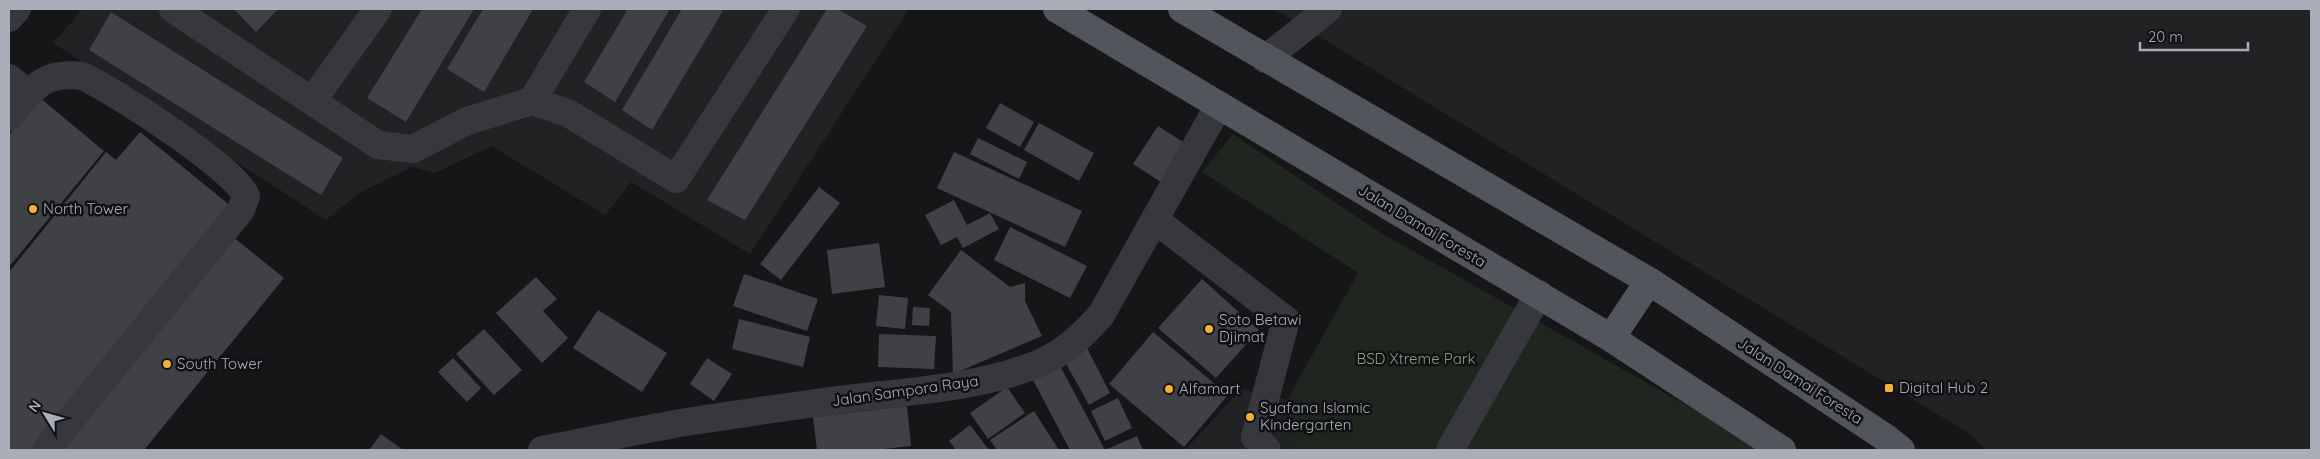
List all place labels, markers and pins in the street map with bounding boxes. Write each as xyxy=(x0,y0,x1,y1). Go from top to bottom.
place label: North Tower xyxy=(43,199,129,218)
marker: North Tower xyxy=(27,203,39,215)
place label: Soto Betawi Djimat xyxy=(1219,310,1301,346)
marker: Soto Betawi Djimat xyxy=(1203,323,1215,335)
place label: South Tower xyxy=(177,354,263,373)
marker: South Tower xyxy=(161,358,173,370)
place label: Digital Hub 2 xyxy=(1899,378,1988,397)
place label: Alfamart xyxy=(1179,379,1240,398)
marker: Digital Hub 2 xyxy=(1883,382,1895,394)
marker: Alfamart xyxy=(1163,383,1175,395)
place label: Syafana Islamic Kindergarten xyxy=(1260,398,1371,434)
marker: Syafana Islamic Kindergarten xyxy=(1244,411,1256,423)

